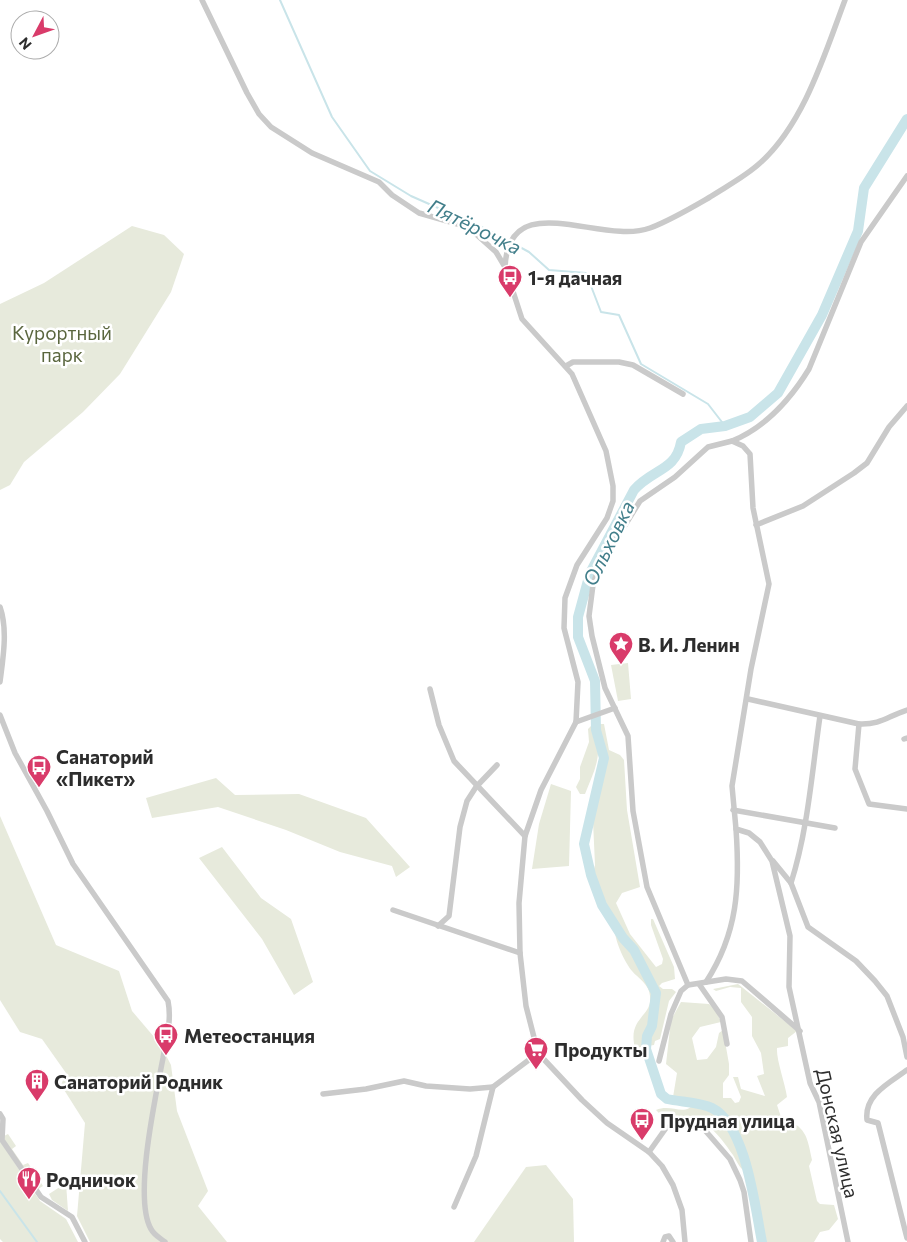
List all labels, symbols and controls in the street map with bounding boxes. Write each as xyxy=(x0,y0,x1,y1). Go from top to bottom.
north arrow xyxy=(10,10,60,60)
text: N xyxy=(15,34,35,53)
water label: Пятёрочка xyxy=(425,193,525,259)
bus stop icon: 1-я дачная xyxy=(497,264,523,298)
place label: 1-я дачная xyxy=(528,266,622,289)
park label: Курортный парк xyxy=(12,321,112,366)
water label: Ольховка xyxy=(577,497,639,589)
place icon: В. И. Ленин xyxy=(608,631,634,665)
place label: В. И. Ленин xyxy=(638,633,740,656)
place label: Санаторий «Пикет» xyxy=(56,745,154,790)
bus stop icon: Санаторий «Пикет» xyxy=(26,754,52,788)
bus stop icon: Метеостанция xyxy=(153,1022,179,1056)
place label: Метеостанция xyxy=(184,1024,315,1047)
supermarket icon: Продукты xyxy=(523,1036,549,1070)
place label: Продукты xyxy=(554,1038,647,1061)
street label: Донская улица xyxy=(812,1066,864,1200)
building icon: Санаторий Родник xyxy=(24,1068,50,1102)
place label: Санаторий Родник xyxy=(54,1070,223,1093)
bus stop icon: Прудная улица xyxy=(629,1107,655,1141)
place label: Прудная улица xyxy=(660,1109,795,1132)
restaurant icon: Родничок xyxy=(16,1166,42,1200)
place label: Родничок xyxy=(46,1168,136,1191)

